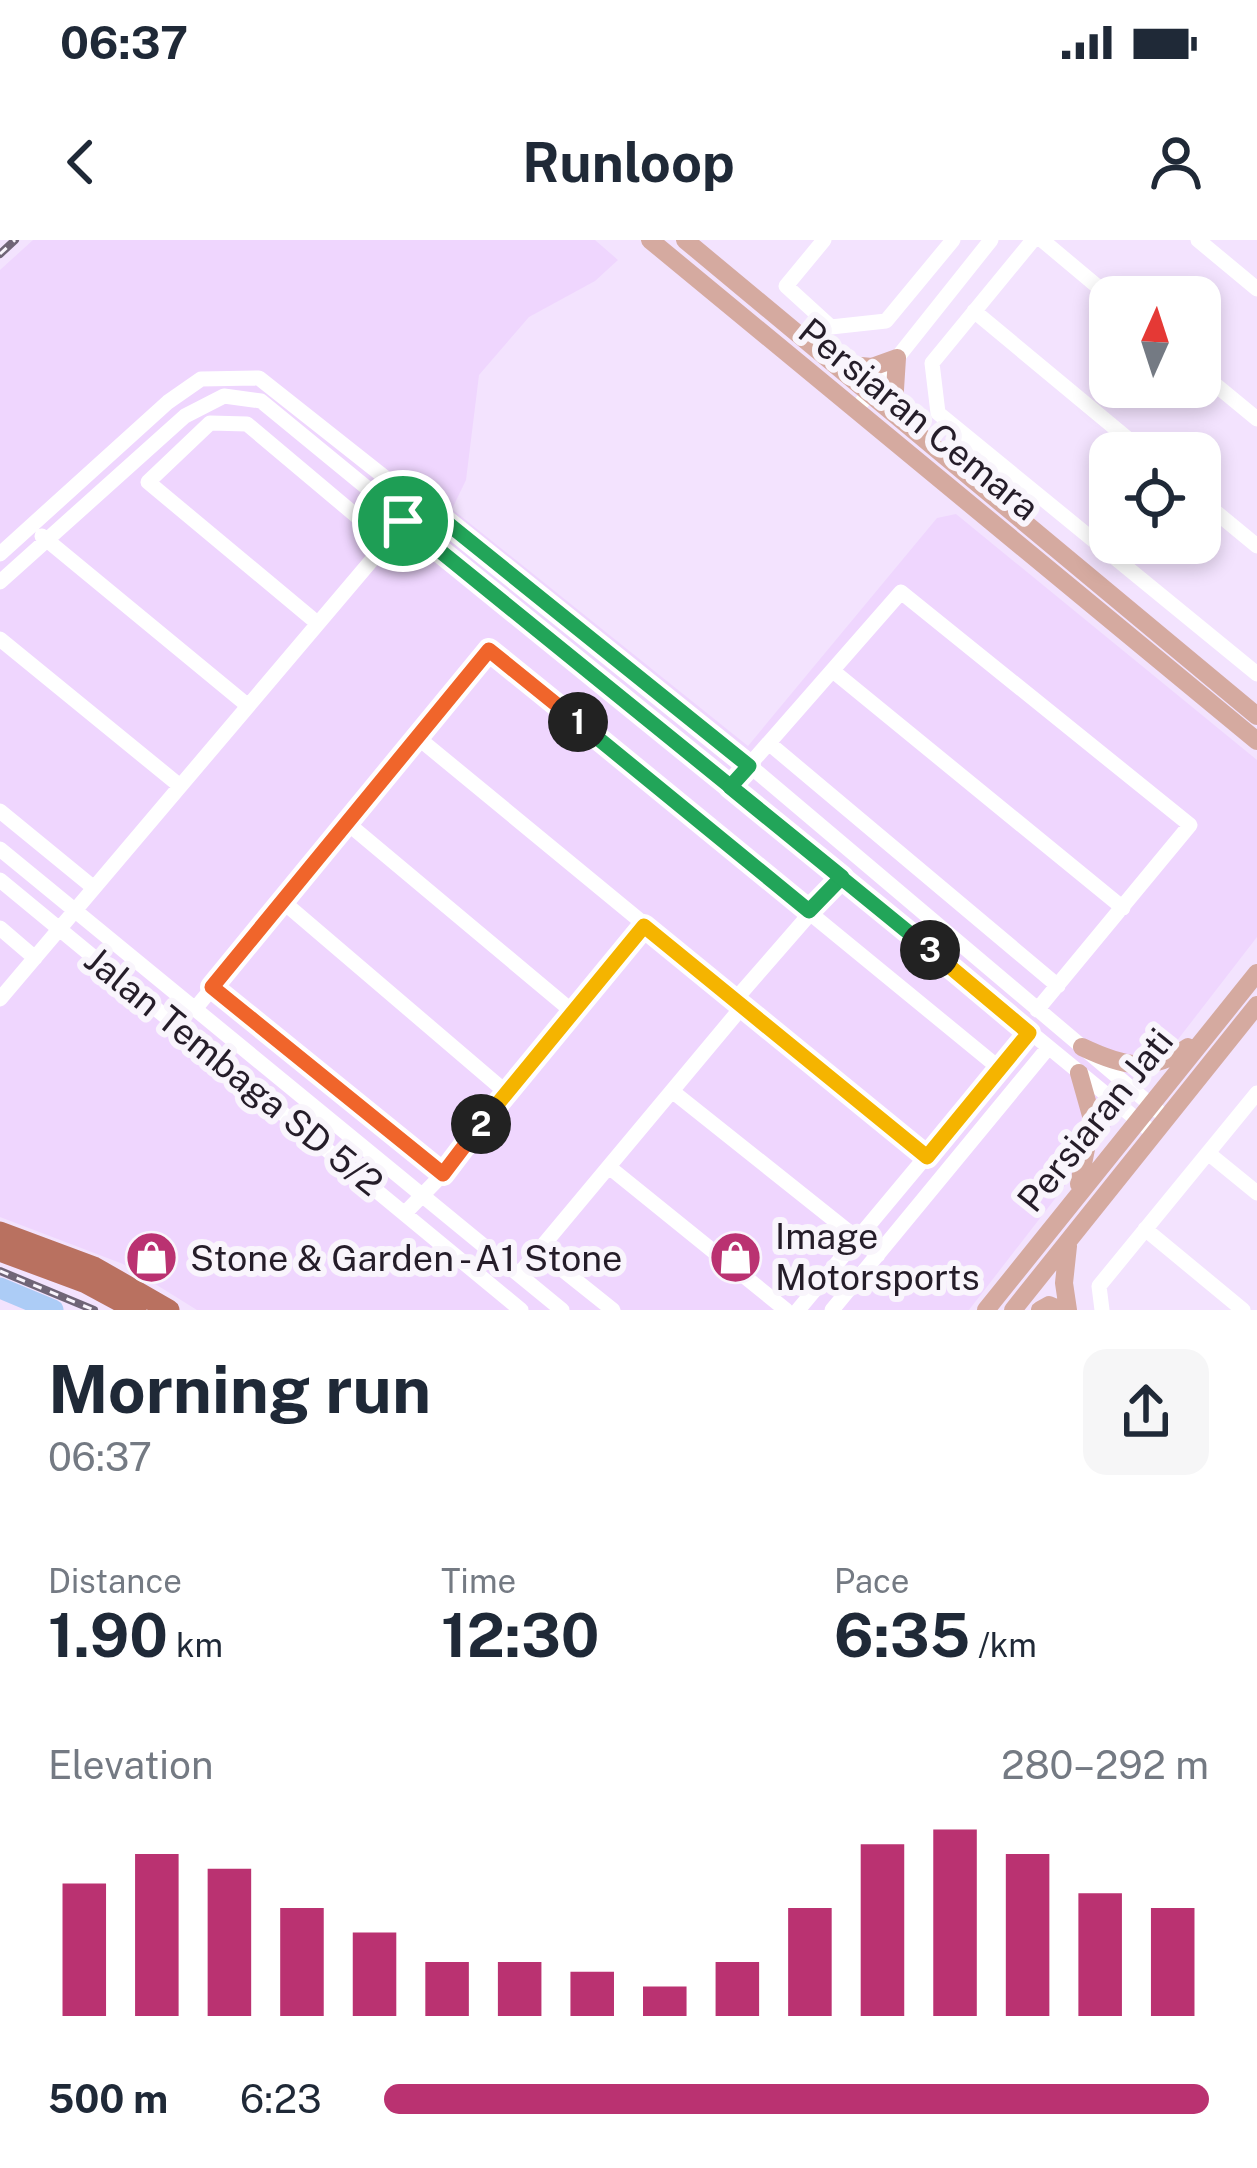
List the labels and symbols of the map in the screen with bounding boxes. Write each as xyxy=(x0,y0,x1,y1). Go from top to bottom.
north arrow xyxy=(1089,276,1221,408)
street label: Persiaran Cemara xyxy=(791,309,1047,529)
pin xyxy=(352,470,454,572)
pin: 1 xyxy=(548,692,608,752)
pin: 3 xyxy=(900,920,960,980)
street label: Jalan Tembaga SD 5/2 xyxy=(77,938,391,1204)
street label: Persiaran Jati xyxy=(1009,1020,1181,1220)
pin: 2 xyxy=(451,1094,511,1154)
place label: Image Motorsports xyxy=(775,1215,980,1298)
shop icon: Image Motorsports xyxy=(708,1229,764,1285)
shop icon: Stone & Garden - A1 Stone xyxy=(123,1230,179,1286)
place label: Stone & Garden - A1 Stone xyxy=(190,1237,623,1279)

